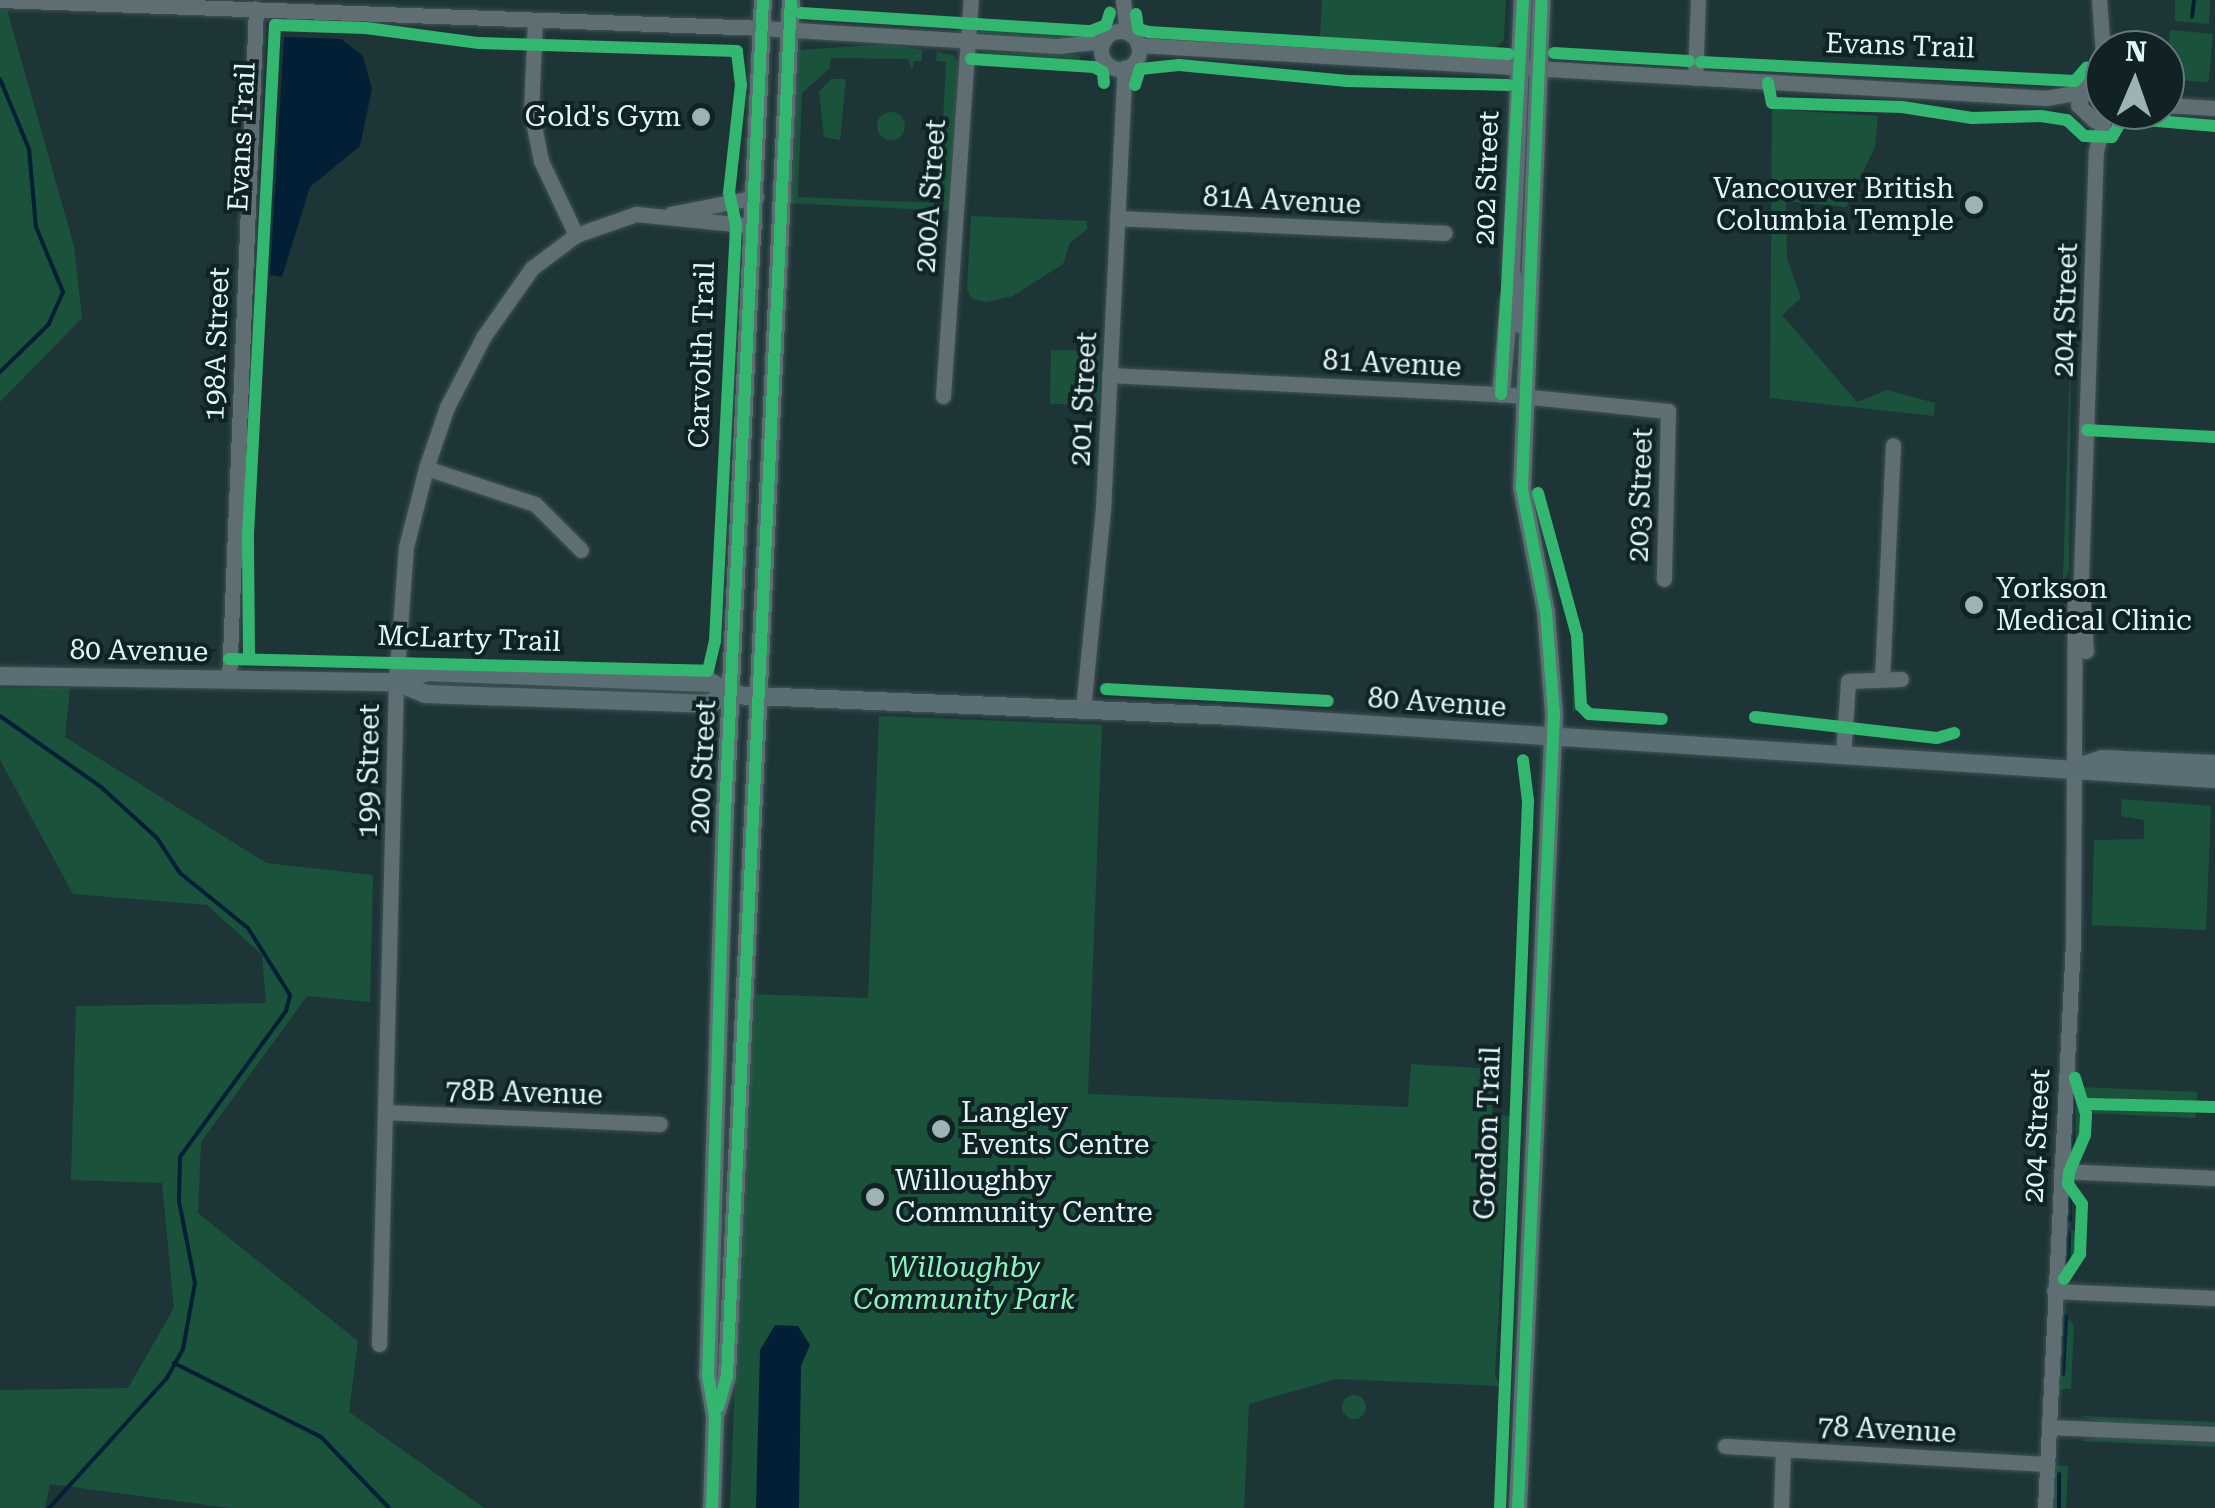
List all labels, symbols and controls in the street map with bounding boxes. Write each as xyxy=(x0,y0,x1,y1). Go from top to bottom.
street label: Evans Trail xyxy=(1825,27,1975,65)
north arrow xyxy=(2085,30,2185,130)
text: N xyxy=(2125,35,2147,68)
street label: Evans Trail xyxy=(221,62,263,212)
place label: Gold's Gym xyxy=(525,100,681,134)
marker: Gold's Gym xyxy=(690,106,712,128)
street label: 202 Street xyxy=(1468,110,1506,246)
street label: 200A Street xyxy=(909,118,953,274)
place label: Vancouver British Columbia Temple xyxy=(1713,172,1954,238)
street label: 81A Avenue xyxy=(1202,180,1362,222)
marker: Vancouver British Columbia Temple xyxy=(1963,194,1985,216)
street label: 204 Street xyxy=(2047,242,2085,378)
street label: Carvolth Trail xyxy=(682,261,722,449)
street label: 198A Street xyxy=(198,266,236,422)
street label: 201 Street xyxy=(1064,331,1104,467)
street label: 81 Avenue xyxy=(1322,344,1462,384)
street label: 203 Street xyxy=(1622,427,1660,563)
place label: Yorkson Medical Clinic xyxy=(1996,572,2192,638)
marker: Yorkson Medical Clinic xyxy=(1961,592,1987,618)
street label: McLarty Trail xyxy=(377,619,561,659)
street label: 80 Avenue xyxy=(69,633,209,669)
street label: 80 Avenue xyxy=(1367,681,1507,725)
street label: 200 Street xyxy=(683,699,723,835)
street label: 199 Street xyxy=(351,704,387,838)
street label: Gordon Trail xyxy=(1468,1046,1508,1220)
street label: 204 Street xyxy=(2017,1068,2057,1204)
street label: 78B Avenue xyxy=(445,1073,603,1113)
place label: Langley Events Centre xyxy=(961,1096,1149,1162)
marker: Langley Events Centre xyxy=(930,1118,952,1140)
place label: Willoughby Community Centre xyxy=(895,1164,1153,1230)
marker: Willoughby Community Centre xyxy=(864,1186,886,1208)
park label: Willoughby Community Park xyxy=(853,1251,1075,1317)
street label: 78 Avenue xyxy=(1817,1410,1957,1450)

